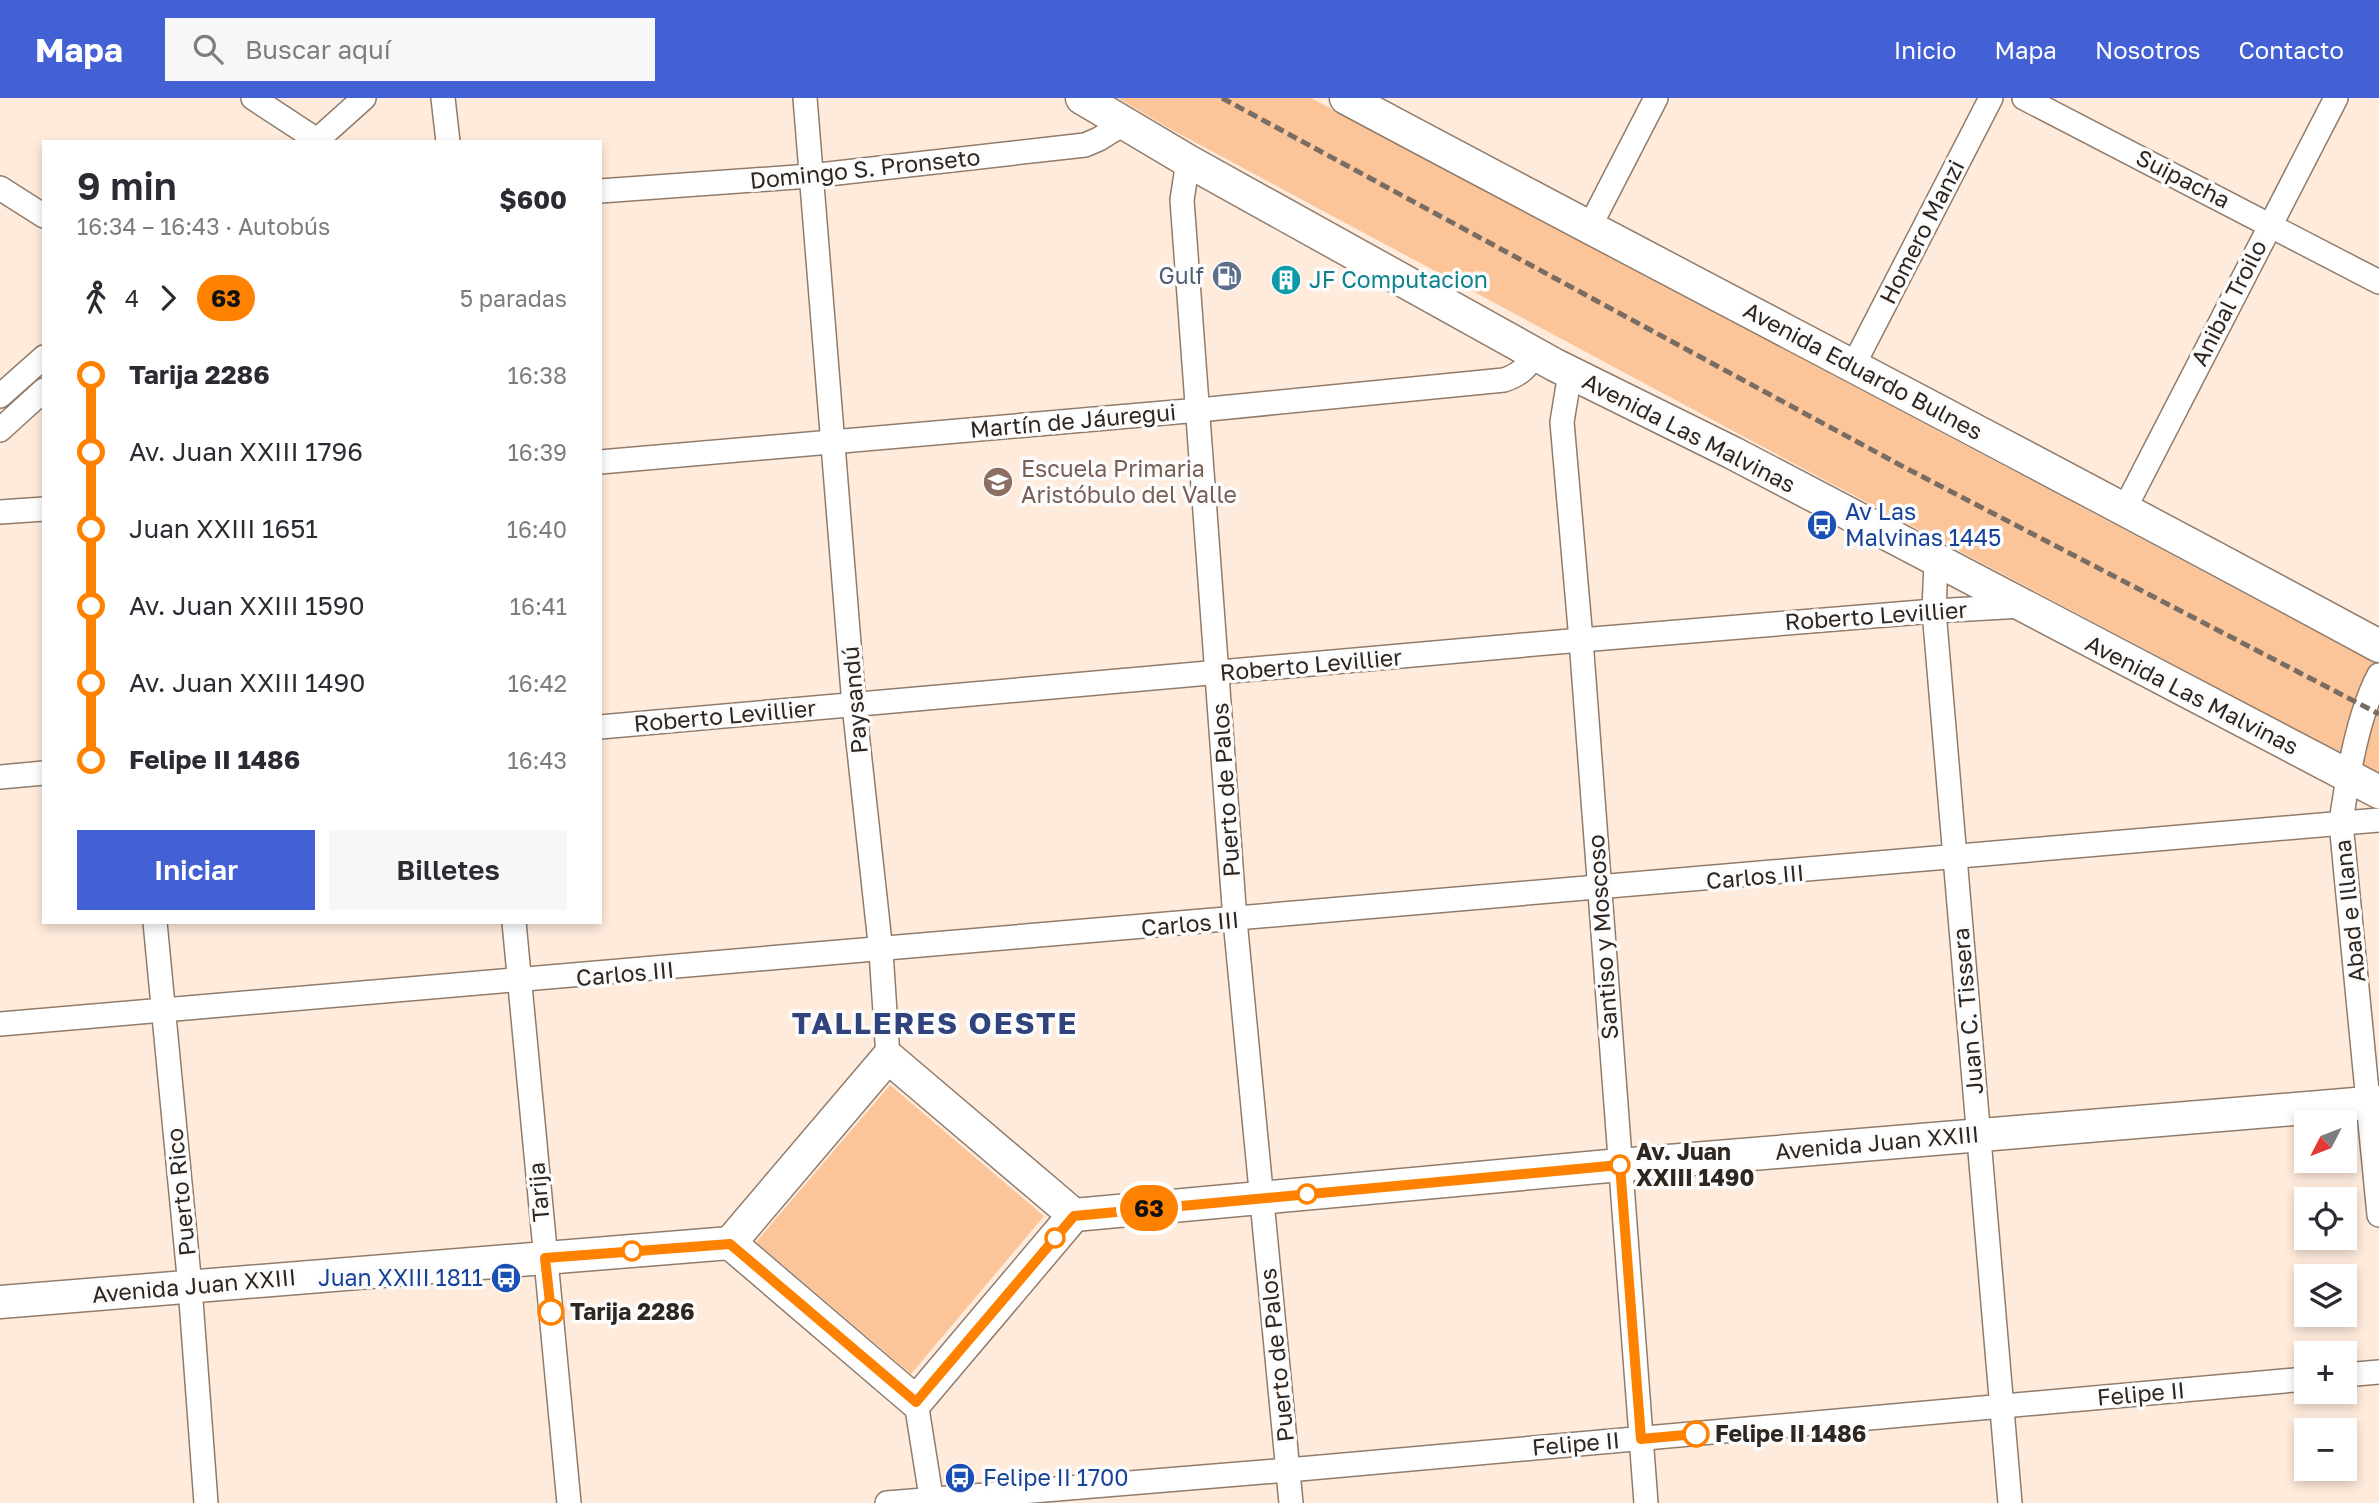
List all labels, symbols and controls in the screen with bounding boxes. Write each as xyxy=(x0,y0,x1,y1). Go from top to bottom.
search box xyxy=(165,18,655,81)
text: Mapa xyxy=(35,30,123,69)
icon: search xyxy=(189,30,227,68)
text: Buscar aquí xyxy=(245,34,391,65)
text: Inicio xyxy=(1894,35,1956,64)
text: Mapa xyxy=(1994,35,2057,64)
text: Nosotros xyxy=(2095,35,2201,64)
text: Contacto xyxy=(2239,35,2344,64)
street label: Domingo S. Pronseto xyxy=(748,142,982,194)
street label: Suipacha xyxy=(2132,143,2235,214)
street label: Homero Manzi xyxy=(1873,155,1969,308)
text: 9 min xyxy=(77,163,177,208)
text: $600 xyxy=(499,184,567,215)
text: 16:34 – 16:43 · Autobús xyxy=(77,212,330,240)
street label: Anibal Troilo xyxy=(2184,235,2272,370)
fuel station icon: Gulf xyxy=(1210,259,1244,293)
place label: Gulf xyxy=(1159,261,1204,289)
building icon: JF Computacion xyxy=(1269,263,1303,297)
place label: JF Computacion xyxy=(1309,265,1488,293)
icon: walk xyxy=(77,279,115,317)
icon: forward xyxy=(149,279,187,317)
text: 63 xyxy=(211,283,241,312)
text: 4 xyxy=(125,284,139,312)
text: 5 paradas xyxy=(460,284,567,312)
street label: Avenida Eduardo Bulnes xyxy=(1739,295,1988,445)
text: Tarija 2286 xyxy=(129,359,270,390)
text: 16:38 xyxy=(508,361,567,389)
street label: Avenida Las Malvinas xyxy=(1578,366,1801,498)
street label: Martín de Jáuregui xyxy=(969,397,1177,443)
text: Av. Juan XXIII 1796 xyxy=(129,436,363,467)
text: 16:39 xyxy=(508,438,567,466)
place label: Escuela Primaria Aristóbulo del Valle xyxy=(1021,454,1237,508)
school or university icon: Escuela Primaria Aristóbulo del Valle xyxy=(981,465,1015,499)
place label: Av Las Malvinas 1445 xyxy=(1845,497,2001,551)
bus stop icon: Av Las Malvinas 1445 xyxy=(1805,508,1839,542)
text: Juan XXIII 1651 xyxy=(129,513,318,544)
text: 16:40 xyxy=(507,515,567,543)
text: Av. Juan XXIII 1590 xyxy=(129,590,365,621)
text: 16:41 xyxy=(510,592,567,620)
street label: Roberto Levillier xyxy=(1784,595,1968,635)
street label: Avenida Las Malvinas xyxy=(2081,628,2304,760)
street label: Roberto Levillier xyxy=(1219,642,1403,686)
street label: Paysandú xyxy=(835,645,873,755)
text: Av. Juan XXIII 1490 xyxy=(129,667,365,698)
text: 16:42 xyxy=(508,669,567,697)
street label: Roberto Levillier xyxy=(633,693,817,737)
street label: Puerto de Palos xyxy=(1205,702,1245,878)
text: Felipe II 1486 xyxy=(129,744,300,775)
text: 16:43 xyxy=(508,746,567,774)
button: Iniciar xyxy=(77,830,315,910)
button: Billetes xyxy=(329,830,567,910)
street label: Santiso y Moscoso xyxy=(1581,834,1623,1041)
street label: Abad e Illana xyxy=(2328,838,2370,984)
street label: Carlos III xyxy=(1705,858,1805,894)
street label: Carlos III xyxy=(1140,905,1240,941)
street label: Juan C. Tissera xyxy=(1946,927,1988,1096)
street label: Carlos III xyxy=(575,955,675,991)
district label: TALLERES OESTE xyxy=(792,1005,1078,1041)
north arrow xyxy=(2294,1110,2357,1172)
map controls xyxy=(2294,1110,2357,1481)
street label: Avenida Juan XXIII xyxy=(1774,1119,1980,1165)
street label: Puerto Rico xyxy=(159,1127,201,1258)
place label: Av. Juan XXIII 1490 xyxy=(1636,1137,1754,1191)
marker: Av. Juan XXIII 1490 xyxy=(1610,1155,1630,1175)
street label: Tarija xyxy=(521,1161,555,1223)
unlabelled marker xyxy=(1297,1184,1317,1204)
line badge: 63 xyxy=(1118,1185,1180,1231)
button: locate xyxy=(2294,1187,2357,1250)
text: 63 xyxy=(1134,1193,1164,1222)
unlabelled marker xyxy=(1045,1228,1065,1248)
unlabelled marker xyxy=(622,1241,642,1261)
bus stop icon: Juan XXIII 1811 xyxy=(489,1261,523,1295)
street label: Avenida Juan XXIII xyxy=(91,1262,297,1308)
place label: Juan XXIII 1811 xyxy=(318,1263,483,1291)
button: layers xyxy=(2294,1264,2357,1327)
street label: Puerto de Palos xyxy=(1253,1267,1299,1443)
place label: Tarija 2286 xyxy=(570,1297,695,1325)
marker: Tarija 2286 xyxy=(538,1299,564,1325)
button: + xyxy=(2294,1341,2357,1404)
street label: Felipe II xyxy=(2096,1375,2186,1411)
button: − xyxy=(2294,1418,2357,1481)
place label: Felipe II 1486 xyxy=(1715,1419,1866,1447)
marker: Felipe II 1486 xyxy=(1683,1421,1709,1447)
street label: Felipe II xyxy=(1531,1425,1621,1461)
bus stop icon: Felipe II 1700 xyxy=(943,1461,977,1495)
place label: Felipe II 1700 xyxy=(983,1463,1129,1491)

